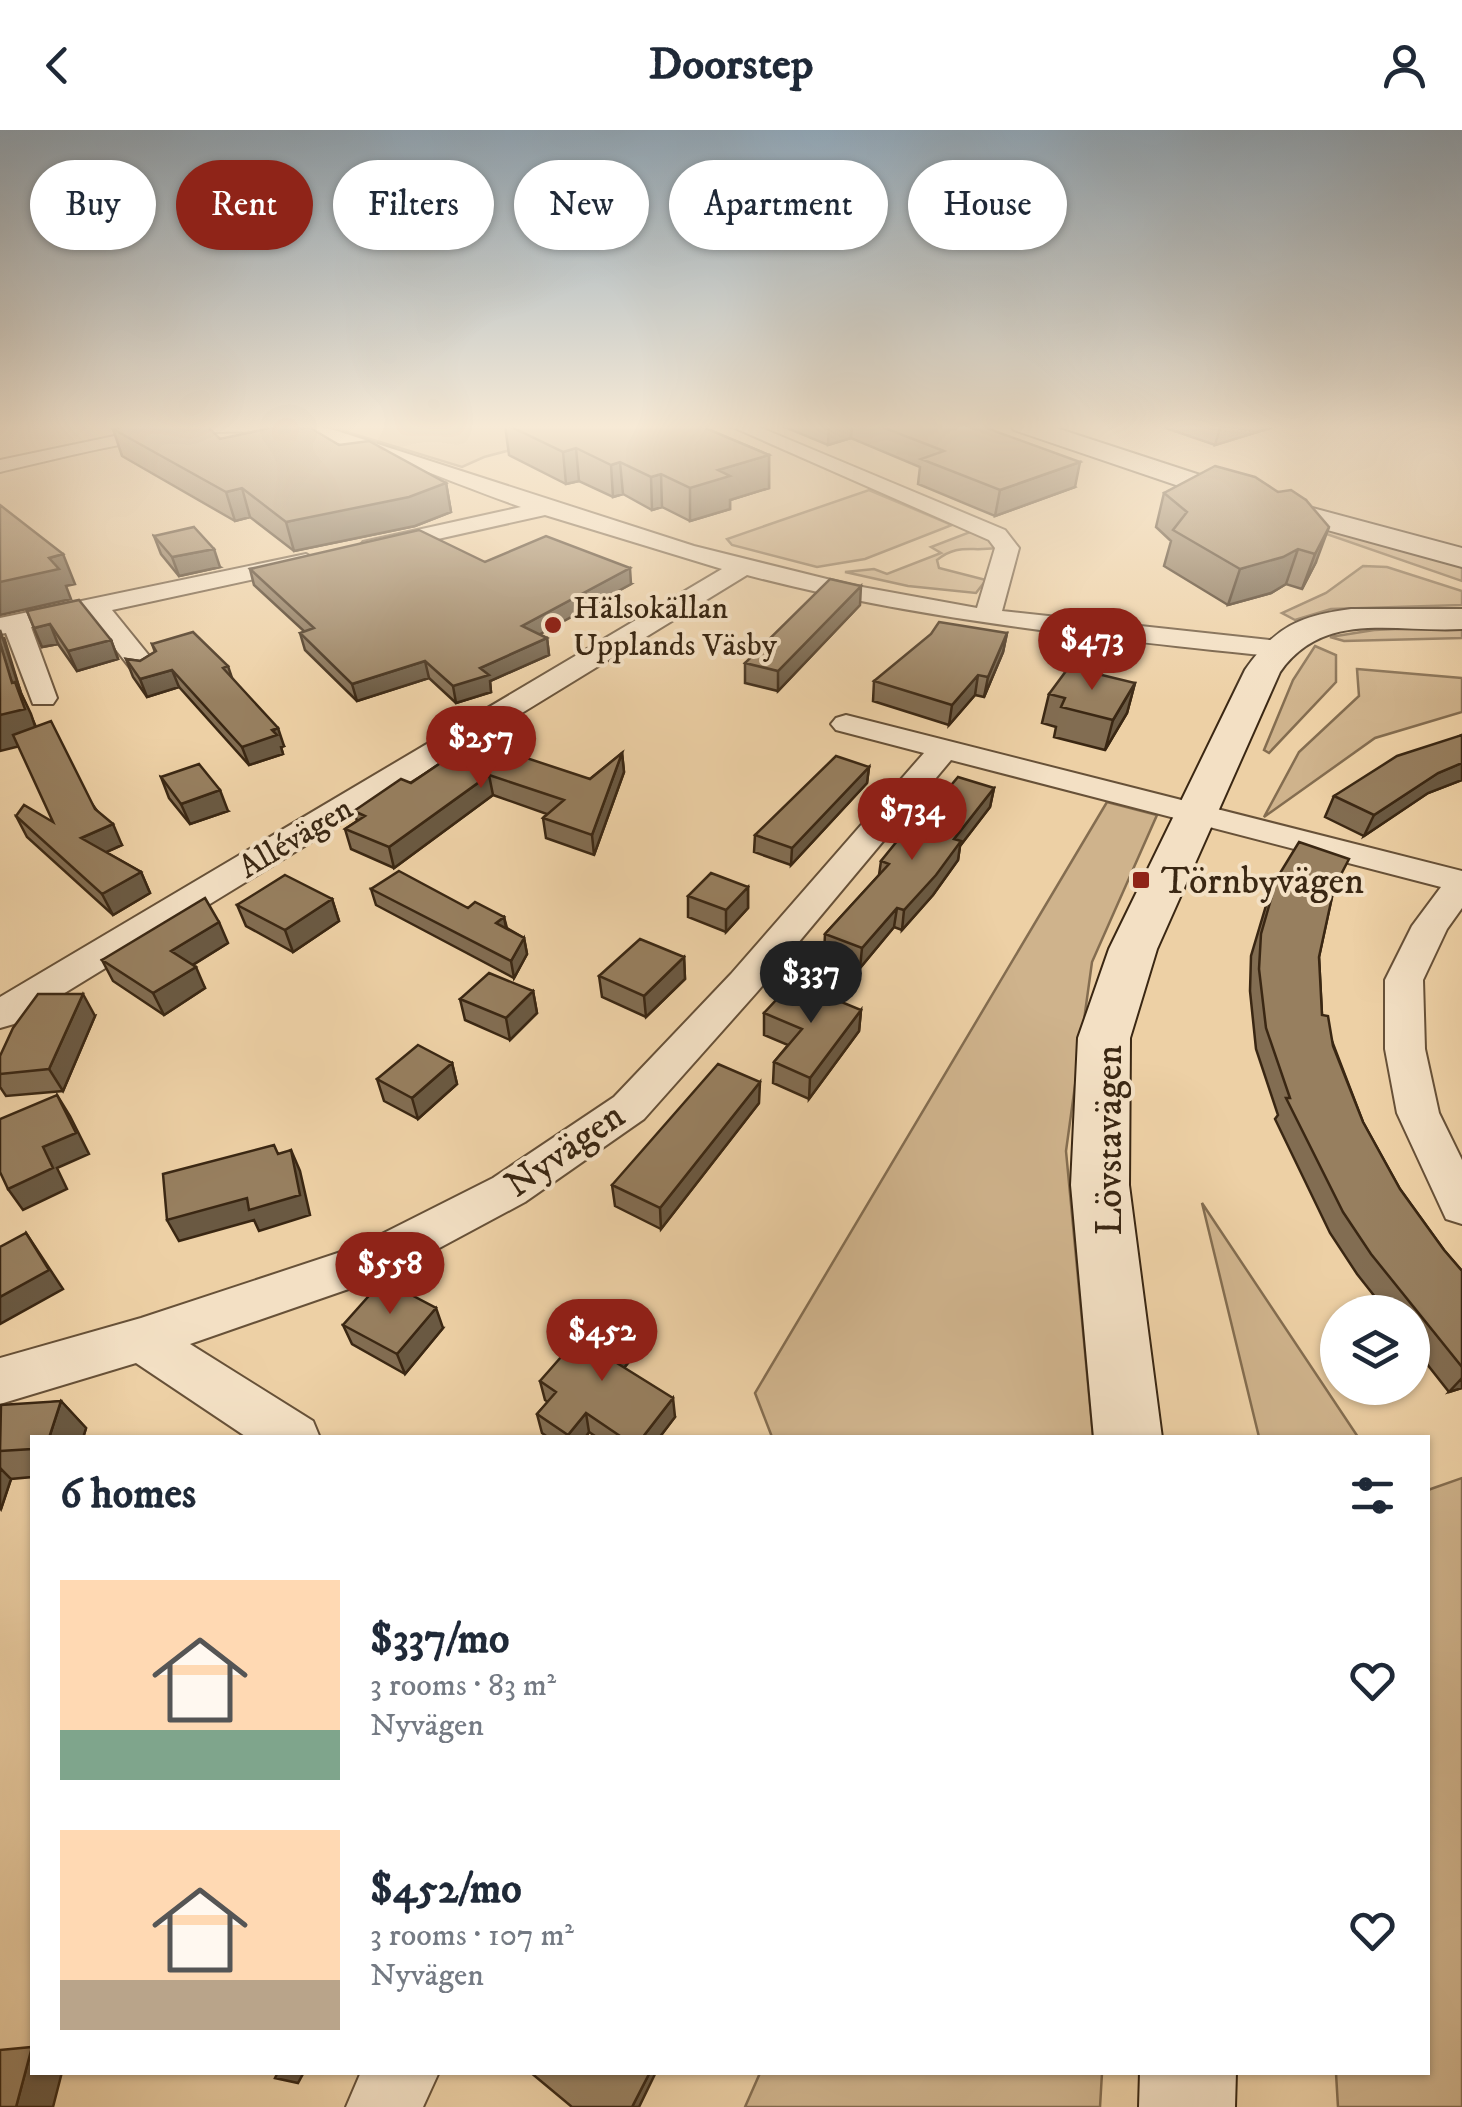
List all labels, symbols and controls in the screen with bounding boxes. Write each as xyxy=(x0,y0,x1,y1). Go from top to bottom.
text: Doorstep xyxy=(649,37,813,93)
icon: back xyxy=(30,38,85,93)
icon: person xyxy=(1377,38,1432,93)
chip: Buy xyxy=(30,160,156,250)
chip: Rent xyxy=(176,160,313,250)
chip: Filters xyxy=(333,160,494,250)
chip: New xyxy=(514,160,649,250)
chip: Apartment xyxy=(669,160,888,250)
chip: House xyxy=(908,160,1067,250)
place label: Hälsokällan Upplands Väsby xyxy=(573,589,778,666)
pin: $473 xyxy=(1033,608,1151,693)
marker: Hälsokällan Upplands Väsby xyxy=(542,614,564,636)
text: $473 xyxy=(1060,620,1124,660)
pin: $257 xyxy=(422,706,540,791)
text: $257 xyxy=(448,718,514,758)
pin: $734 xyxy=(853,778,971,863)
street label: Allévägen xyxy=(232,789,361,888)
text: $734 xyxy=(880,790,944,830)
place label: Törnbyvägen xyxy=(1161,858,1364,906)
marker: Törnbyvägen xyxy=(1130,869,1152,891)
pin: $337 xyxy=(752,941,870,1026)
text: $337 xyxy=(782,953,840,993)
street label: Lövstavägen xyxy=(1086,1045,1134,1235)
street label: Nyvägen xyxy=(496,1092,634,1209)
pin: $558 xyxy=(331,1232,449,1317)
text: $558 xyxy=(357,1244,423,1284)
map controls xyxy=(1320,1295,1430,1405)
button: layers xyxy=(1320,1295,1430,1405)
pin: $452 xyxy=(543,1299,661,1384)
text: $452 xyxy=(568,1311,636,1351)
icon: filters xyxy=(1345,1468,1400,1523)
text: 6 homes xyxy=(60,1469,196,1521)
text: $337/mo xyxy=(370,1614,509,1666)
icon: home xyxy=(140,1620,260,1740)
icon: heart xyxy=(1345,1653,1400,1708)
text: 3 rooms · 83 m² xyxy=(370,1666,556,1706)
text: Nyvägen xyxy=(370,1706,484,1746)
text: $452/mo xyxy=(370,1864,522,1916)
icon: home xyxy=(140,1870,260,1990)
icon: heart xyxy=(1345,1903,1400,1958)
text: 3 rooms · 107 m² xyxy=(370,1916,574,1956)
text: Nyvägen xyxy=(370,1956,484,1996)

